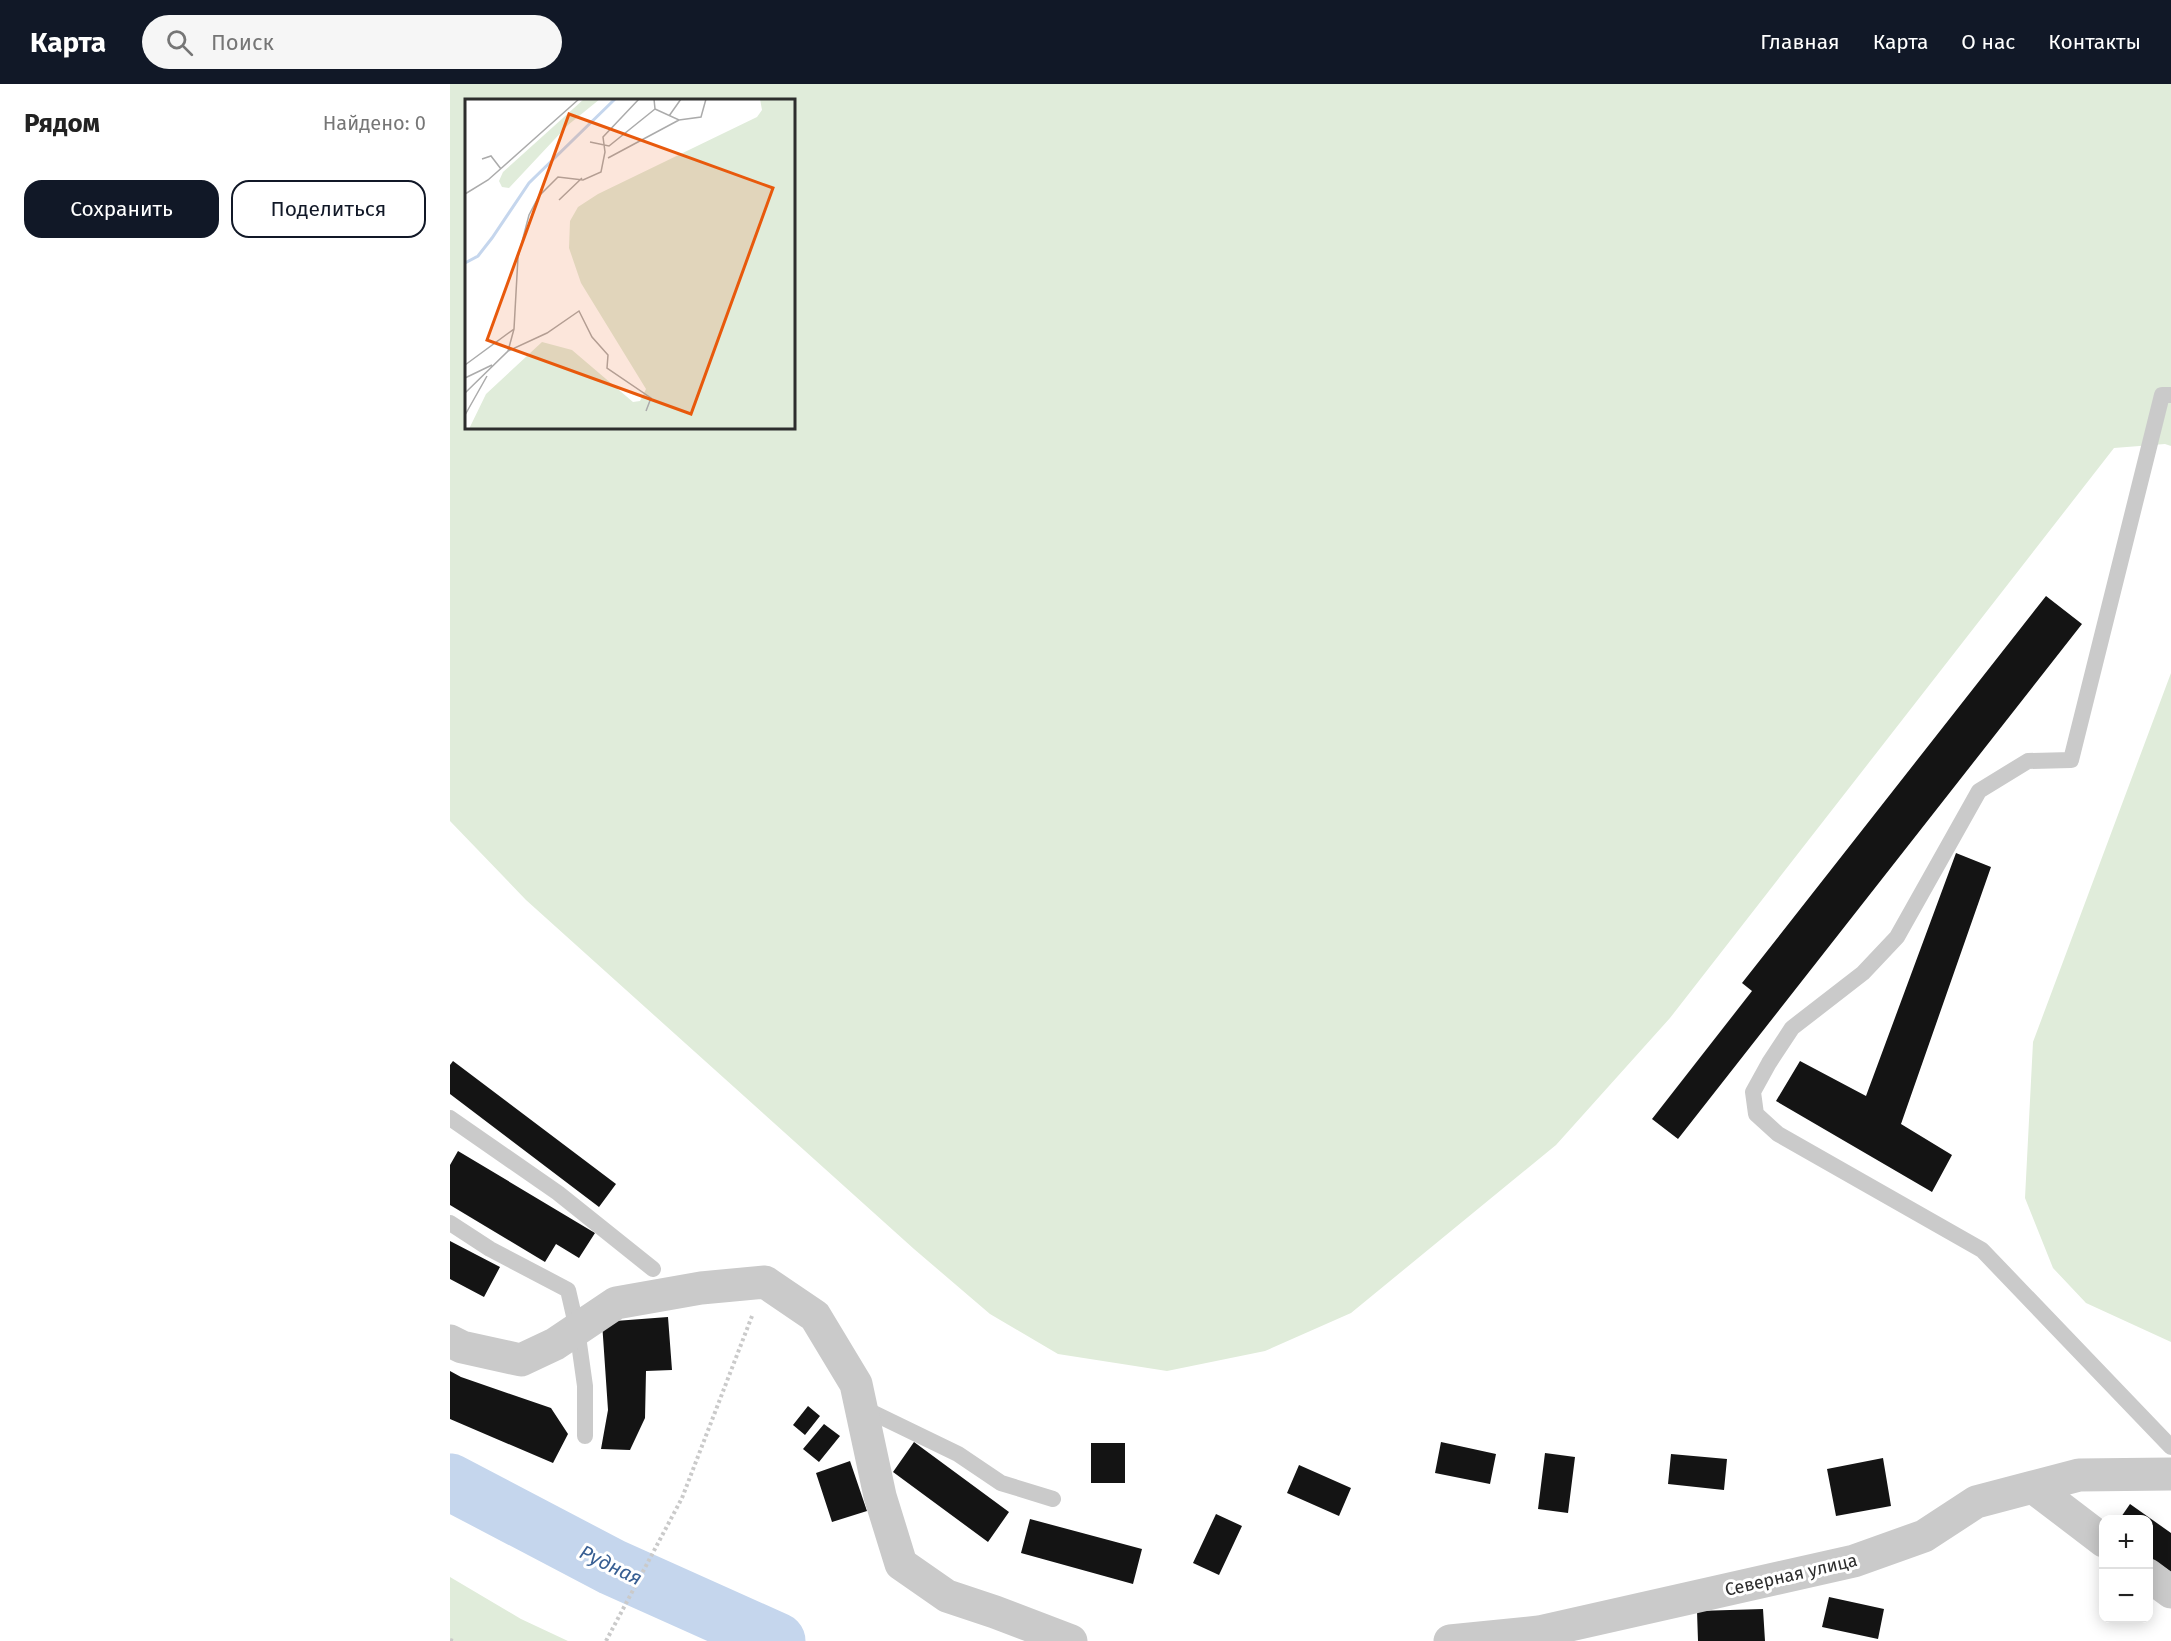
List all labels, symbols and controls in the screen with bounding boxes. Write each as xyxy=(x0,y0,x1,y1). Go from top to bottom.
search box xyxy=(142,15,562,69)
text: Карта xyxy=(30,26,106,59)
icon: search xyxy=(163,26,196,59)
text: Поиск xyxy=(211,29,274,56)
text: Главная xyxy=(1760,29,1840,55)
text: Карта xyxy=(1873,29,1928,55)
text: О нас xyxy=(1961,29,2015,55)
text: Контакты xyxy=(2048,29,2141,55)
inset map xyxy=(465,99,795,429)
text: Рядом xyxy=(24,108,100,139)
text: Найдено: 0 xyxy=(323,111,426,135)
button: Сохранить xyxy=(24,180,219,238)
button: Поделиться xyxy=(231,180,426,238)
map controls xyxy=(2099,1515,2153,1623)
button: + xyxy=(2099,1515,2153,1569)
water label: Рудная xyxy=(576,1540,646,1590)
street label: Северная улица xyxy=(1723,1549,1859,1601)
button: − xyxy=(2099,1569,2153,1623)

